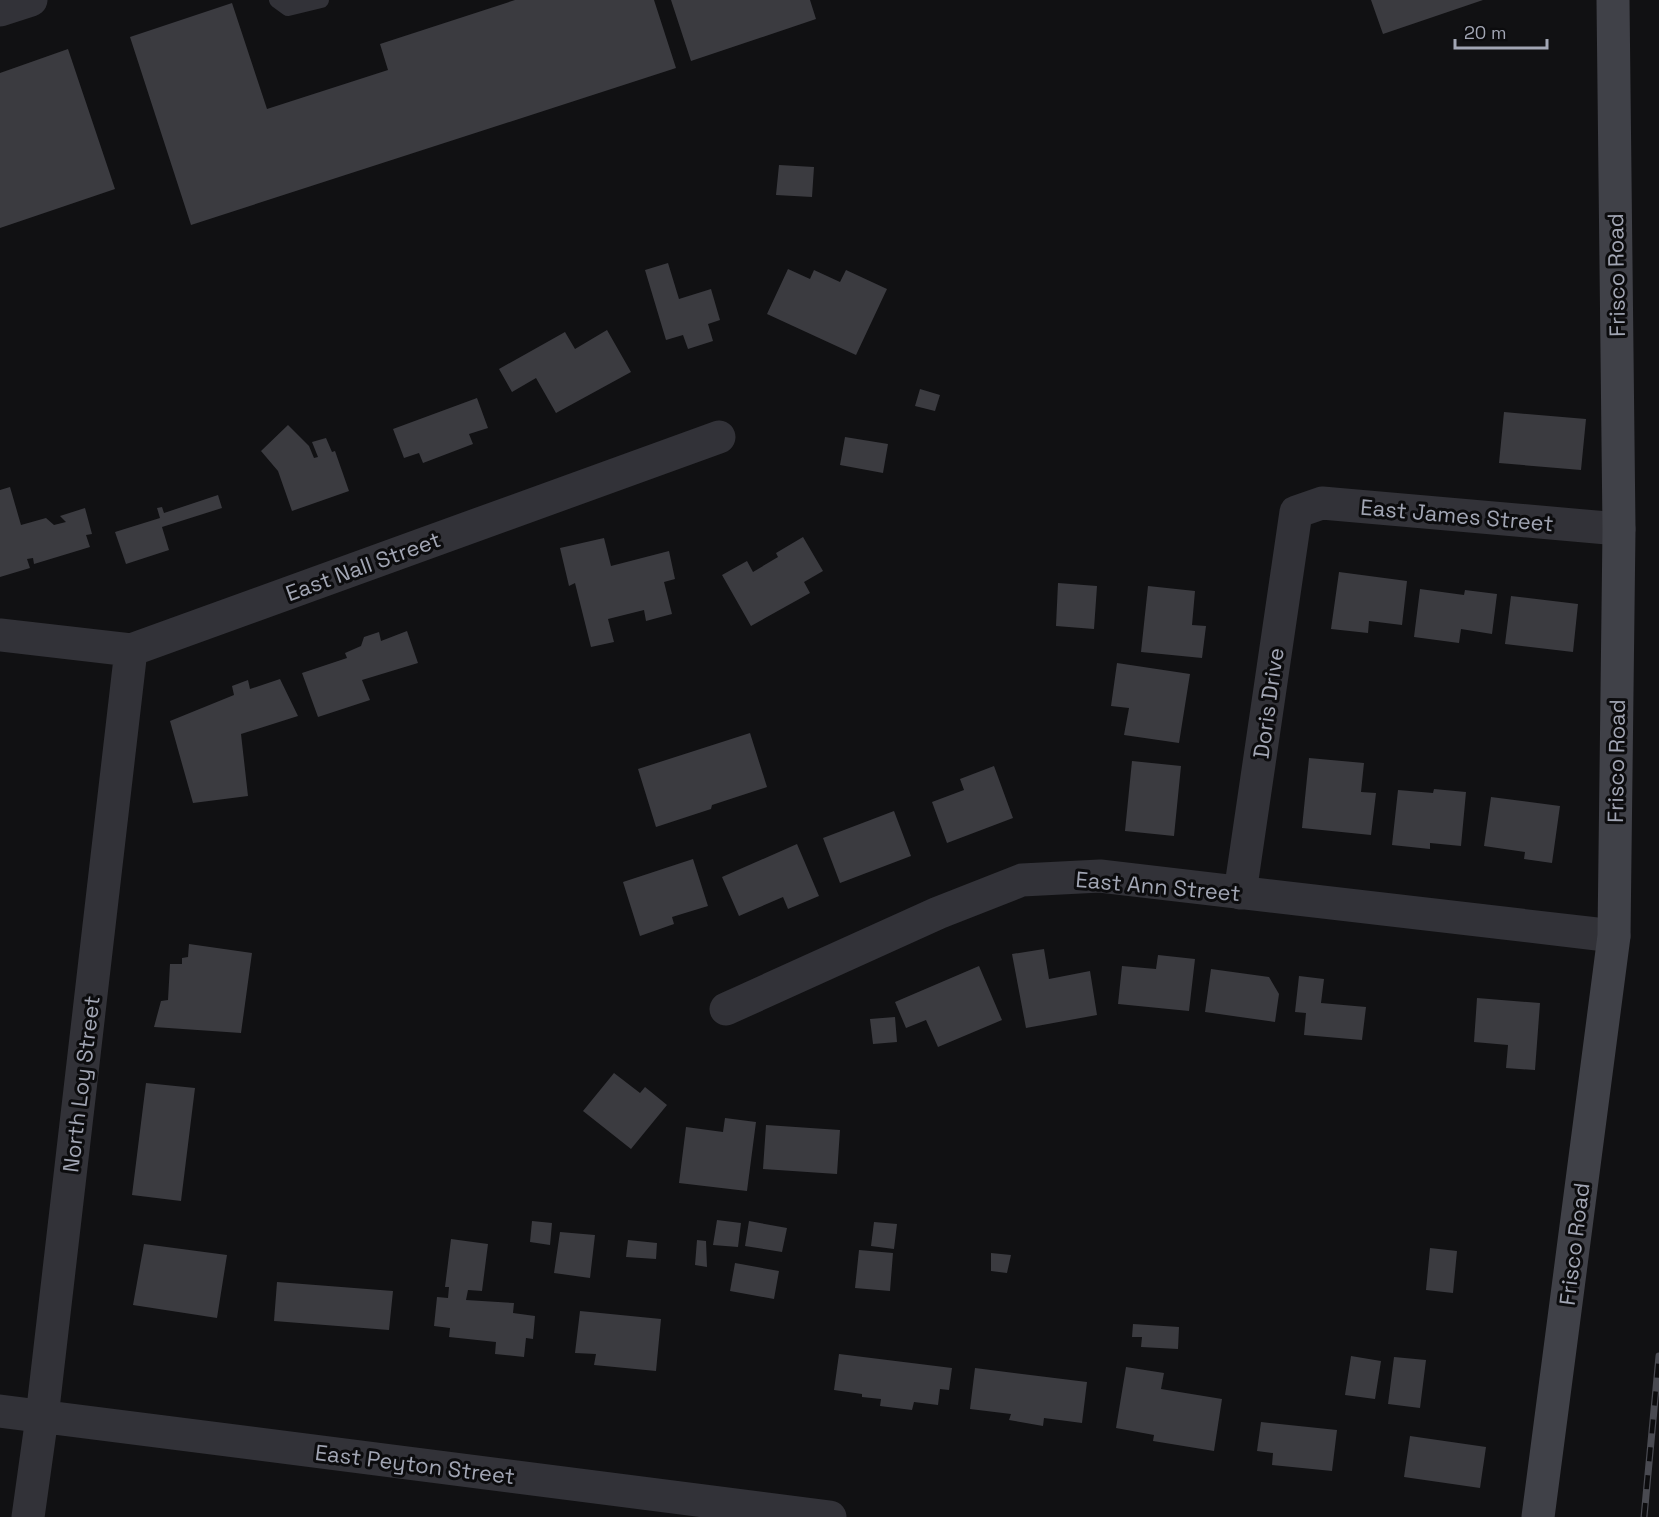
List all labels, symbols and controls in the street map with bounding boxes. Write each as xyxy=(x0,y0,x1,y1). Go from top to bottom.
scale bar xyxy=(1455,12,1546,50)
text: 20 m xyxy=(1464,21,1507,44)
street label: Frisco Road xyxy=(1601,213,1631,337)
street label: East James Street xyxy=(1359,493,1555,537)
street label: East Nall Street xyxy=(282,525,444,607)
street label: Doris Drive xyxy=(1246,646,1290,760)
street label: Frisco Road xyxy=(1601,699,1631,823)
street label: East Ann Street xyxy=(1074,865,1242,907)
street label: North Loy Street xyxy=(56,994,106,1174)
street label: Frisco Road xyxy=(1553,1181,1595,1307)
street label: East Peyton Street xyxy=(313,1438,517,1490)

